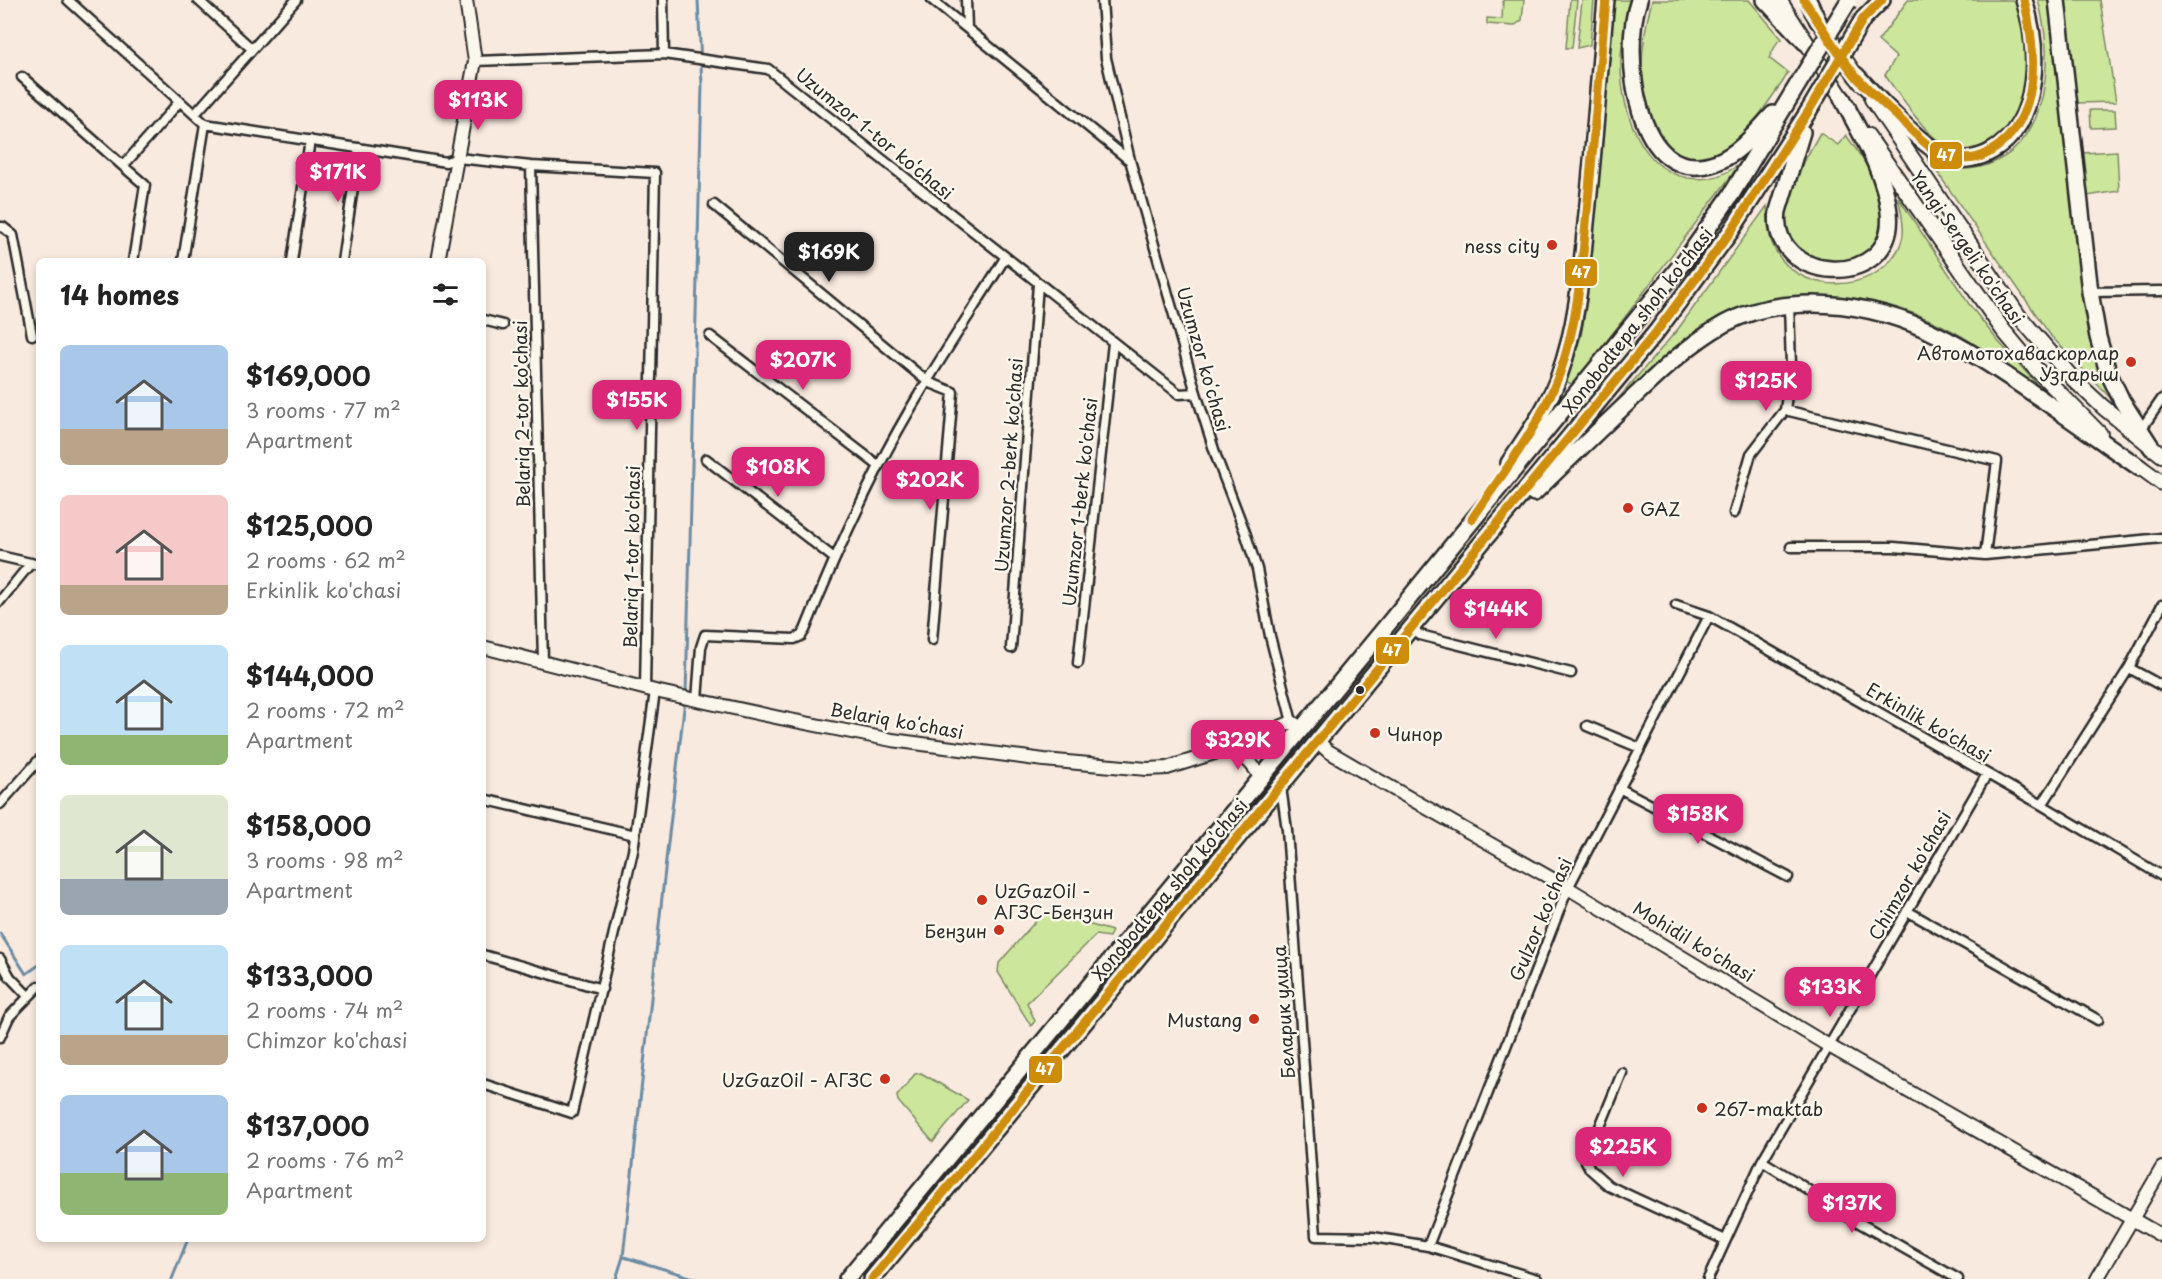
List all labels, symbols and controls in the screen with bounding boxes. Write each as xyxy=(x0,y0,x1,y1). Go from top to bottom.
street label: Uzumzor 1-tor ko‘chasi xyxy=(790,61,960,205)
pin: $113K xyxy=(436,80,520,131)
text: $113K xyxy=(448,84,508,114)
line badge: 47 xyxy=(1929,141,1963,170)
text: 47 xyxy=(1936,142,1956,166)
pin: $171K xyxy=(296,152,380,203)
text: $171K xyxy=(310,156,366,186)
street label: Yangi Sergeli ko'chasi xyxy=(1905,164,2031,330)
street label: Xonobodtepa shoh ko'chasi xyxy=(1555,221,1719,419)
pin: $169K xyxy=(787,232,871,283)
place label: ness city xyxy=(1464,232,1540,259)
text: $169K xyxy=(798,236,860,266)
marker: ness city xyxy=(1545,238,1559,252)
line badge: 47 xyxy=(1564,258,1598,287)
text: 47 xyxy=(1571,259,1591,283)
text: 14 homes xyxy=(60,275,179,314)
icon: filters xyxy=(429,278,462,311)
street label: Uzumzor koʻchasi xyxy=(1170,283,1238,435)
street label: Belariq 2-tor ko'chasi xyxy=(506,320,536,508)
place label: Автомотохаваскорлар Узгарыш xyxy=(1917,339,2119,387)
pin: $207K xyxy=(761,340,845,391)
text: $207K xyxy=(770,344,836,374)
marker: Автомотохаваскорлар Узгарыш xyxy=(2124,355,2138,369)
text: $169,000 xyxy=(246,356,371,395)
street label: Uzumzor 2-berk ko'chasi xyxy=(987,357,1029,573)
pin: $125K xyxy=(1724,361,1808,412)
text: $125K xyxy=(1735,365,1797,395)
icon: home xyxy=(108,369,180,441)
pin: $155K xyxy=(595,380,679,431)
text: $155K xyxy=(606,384,668,414)
text: 3 rooms · 77 m² xyxy=(246,395,401,425)
street label: Uzumzor 1-berk ko'chasi xyxy=(1055,396,1103,608)
text: Apartment xyxy=(246,425,353,455)
pin: $108K xyxy=(736,447,820,498)
text: $108K xyxy=(746,451,810,481)
pin: $202K xyxy=(888,460,972,511)
text: $202K xyxy=(896,464,964,494)
street label: Belariq 1-tor ko'chasi xyxy=(616,465,646,649)
place label: GAZ xyxy=(1640,495,1680,522)
marker: GAZ xyxy=(1621,501,1635,515)
text: $125,000 xyxy=(246,506,373,545)
icon: home xyxy=(108,519,180,591)
text: 2 rooms · 62 m² xyxy=(246,545,406,575)
text: Erkinlik ko'chasi xyxy=(246,575,401,605)
pin: $144K xyxy=(1454,589,1538,640)
text: $144K xyxy=(1464,593,1528,623)
line badge: 47 xyxy=(1375,636,1410,665)
text: 47 xyxy=(1382,637,1402,661)
text: $144,000 xyxy=(246,656,374,695)
icon: home xyxy=(108,669,180,741)
street label: Erkinlik ko'chasi xyxy=(1862,675,1996,769)
unlabelled marker xyxy=(1354,684,1366,696)
text: 2 rooms · 72 m² xyxy=(246,695,405,725)
street label: Belariq koʻchasi xyxy=(828,695,966,745)
pin: $329K xyxy=(1196,720,1280,771)
place label: Чинор xyxy=(1387,720,1443,747)
text: $329K xyxy=(1205,724,1271,754)
text: Apartment xyxy=(246,725,353,755)
marker: Чинор xyxy=(1368,726,1382,740)
street label: Xonobodtepa shoh ko'chasi xyxy=(1085,792,1253,986)
pin: $158K xyxy=(1656,794,1740,845)
text: $158K xyxy=(1667,798,1729,828)
street label: Chimzor ko'chasi xyxy=(1861,805,1957,945)
text: $158,000 xyxy=(246,806,371,845)
icon: home xyxy=(108,819,180,891)
text: 3 rooms · 98 m² xyxy=(246,845,404,875)
street label: Gulzor ko'chasi xyxy=(1502,853,1578,985)
text: Apartment xyxy=(246,875,353,905)
place label: UzGazOil - АГЗС-Бензин xyxy=(994,877,1114,925)
marker: UzGazOil - АГЗС-Бензин xyxy=(975,893,989,907)
street label: Mohidil ko'chasi xyxy=(1628,894,1760,988)
place label: Бензин xyxy=(925,917,987,944)
marker: Бензин xyxy=(992,923,1006,937)
street label: Беларик улица xyxy=(1265,944,1301,1079)
text: $133,000 xyxy=(246,956,373,995)
pin: $133K xyxy=(1788,967,1872,1018)
icon: home xyxy=(108,969,180,1041)
text: $133K xyxy=(1798,971,1862,1001)
text: 2 rooms · 74 m² xyxy=(246,995,403,1025)
place label: Mustang xyxy=(1167,1006,1242,1033)
marker: Mustang xyxy=(1247,1012,1261,1026)
text: Chimzor ko'chasi xyxy=(246,1025,407,1055)
line badge: 47 xyxy=(1028,1055,1063,1084)
text: 47 xyxy=(1035,1056,1055,1080)
place label: UzGazOil - АГЗС xyxy=(722,1066,873,1093)
marker: UzGazOil - АГЗС xyxy=(878,1072,892,1086)
place label: 267-maktab xyxy=(1714,1095,1823,1122)
marker: 267-maktab xyxy=(1695,1101,1709,1115)
text: $137,000 xyxy=(246,1106,370,1145)
icon: home xyxy=(108,1119,180,1191)
pin: $225K xyxy=(1581,1127,1665,1178)
text: $225K xyxy=(1589,1131,1657,1161)
text: 2 rooms · 76 m² xyxy=(246,1145,404,1175)
text: Apartment xyxy=(246,1175,353,1205)
pin: $137K xyxy=(1810,1183,1894,1234)
text: $137K xyxy=(1822,1187,1882,1217)

